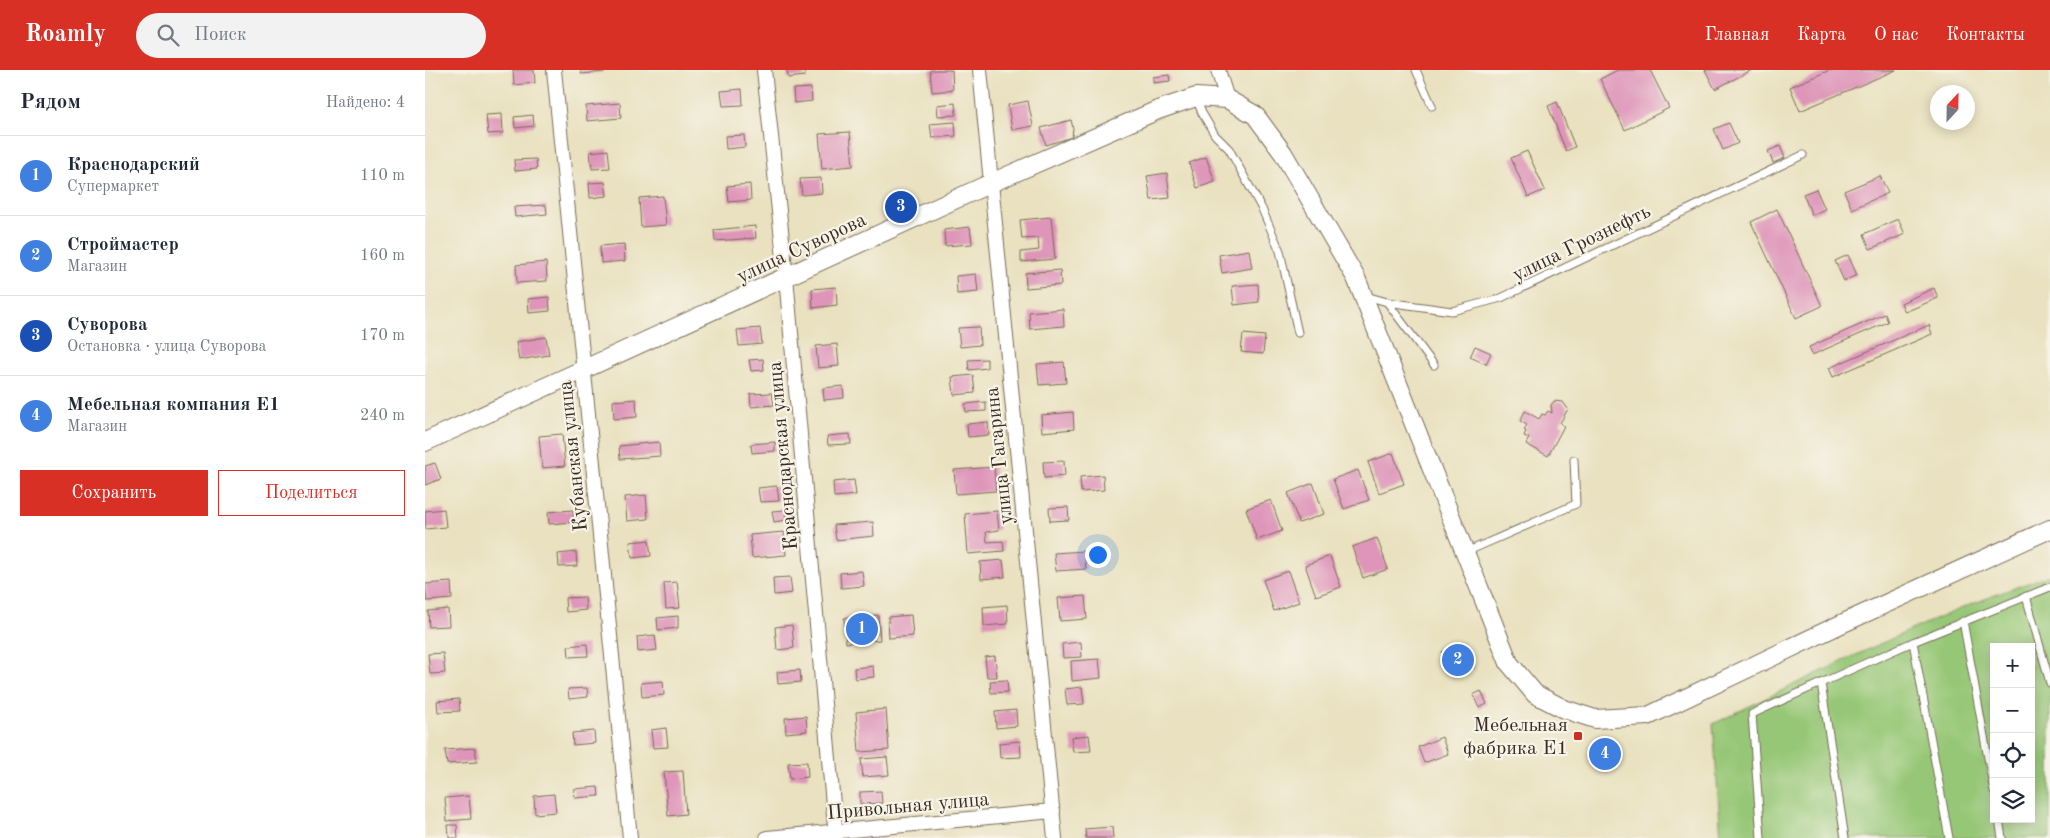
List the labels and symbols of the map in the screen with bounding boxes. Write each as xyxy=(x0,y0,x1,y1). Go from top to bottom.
north arrow xyxy=(1930,85,1975,130)
pin: 3 xyxy=(885,188,917,226)
street label: улица Грознефть xyxy=(1510,202,1654,286)
street label: улица Суворова xyxy=(734,210,870,287)
street label: Краснодарская улица xyxy=(766,360,802,551)
street label: Кубанская улица xyxy=(556,379,592,532)
street label: улица Гагарина xyxy=(983,386,1017,526)
your location xyxy=(1085,542,1111,568)
pin: 1 xyxy=(846,610,878,648)
pin: 2 xyxy=(1442,641,1474,679)
place label: Мебельная фабрика Е1 xyxy=(1463,716,1568,759)
marker: Мебельная фабрика Е1 xyxy=(1572,730,1584,742)
pin: 4 xyxy=(1589,735,1621,773)
street label: Привольная улица xyxy=(826,790,990,824)

